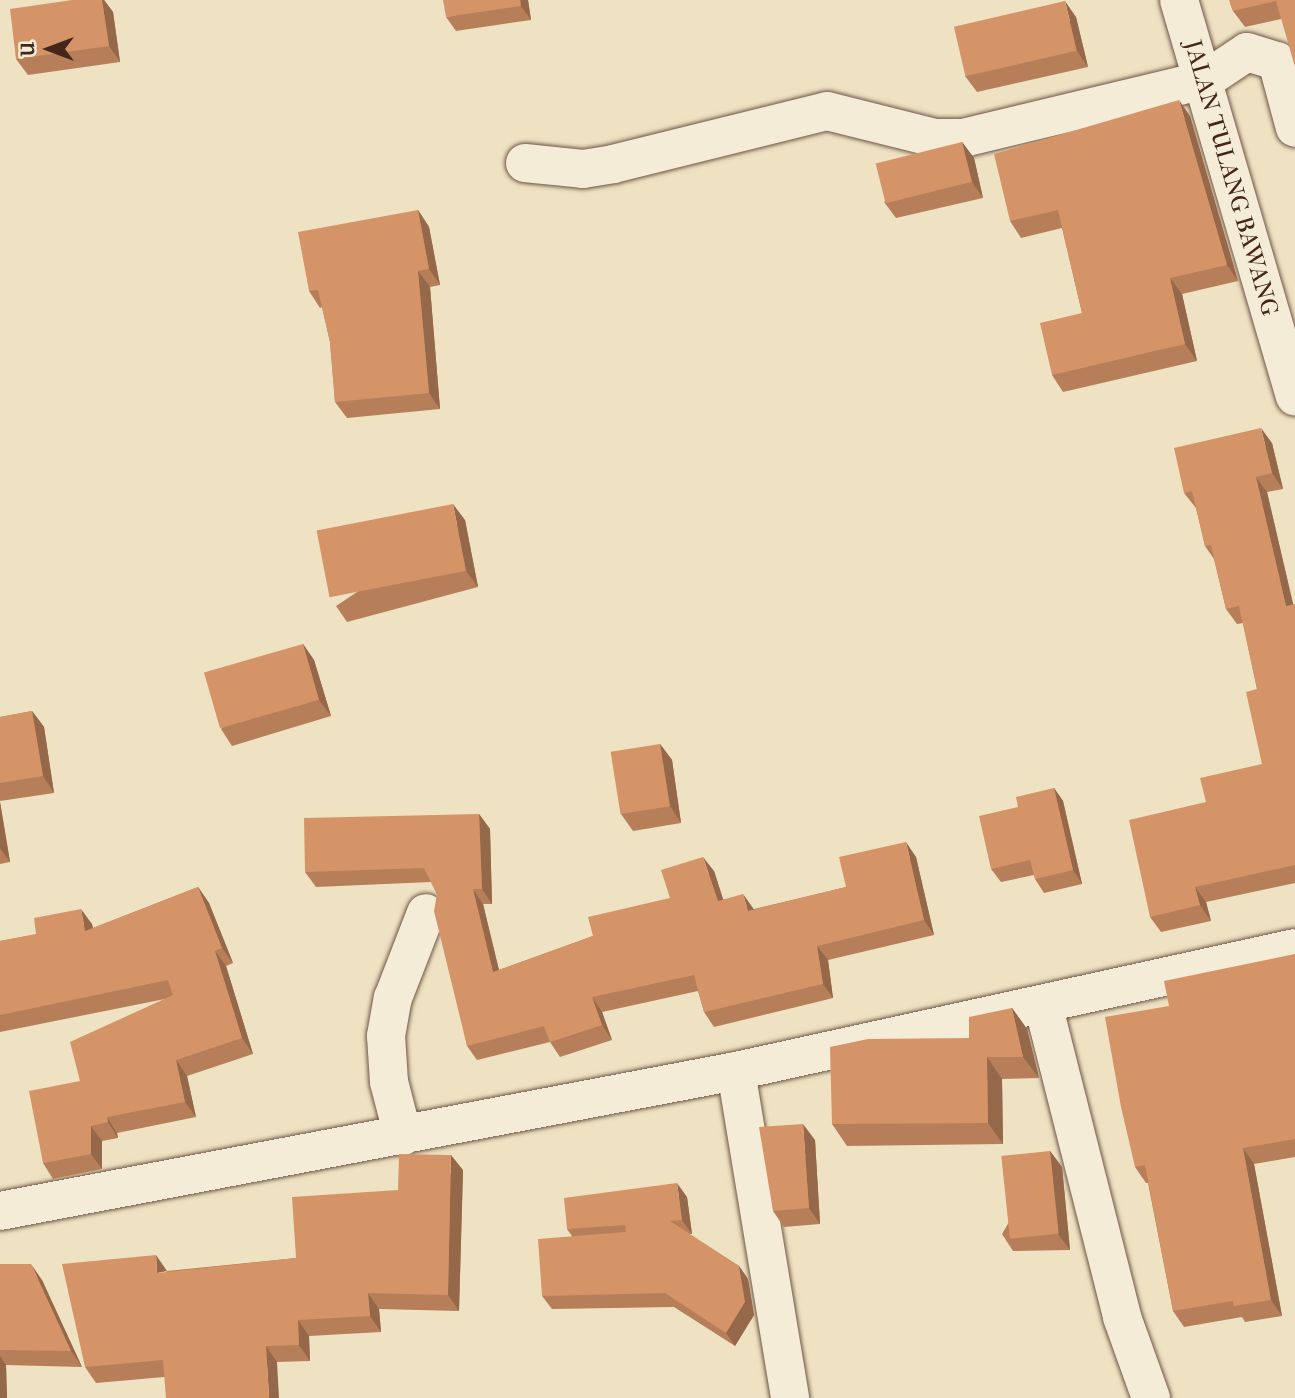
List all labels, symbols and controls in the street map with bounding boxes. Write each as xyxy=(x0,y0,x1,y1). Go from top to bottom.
north arrow xyxy=(14,14,84,84)
street label: JALAN TULANG BAWANG xyxy=(1178,37,1284,319)
text: U xyxy=(17,42,39,56)

